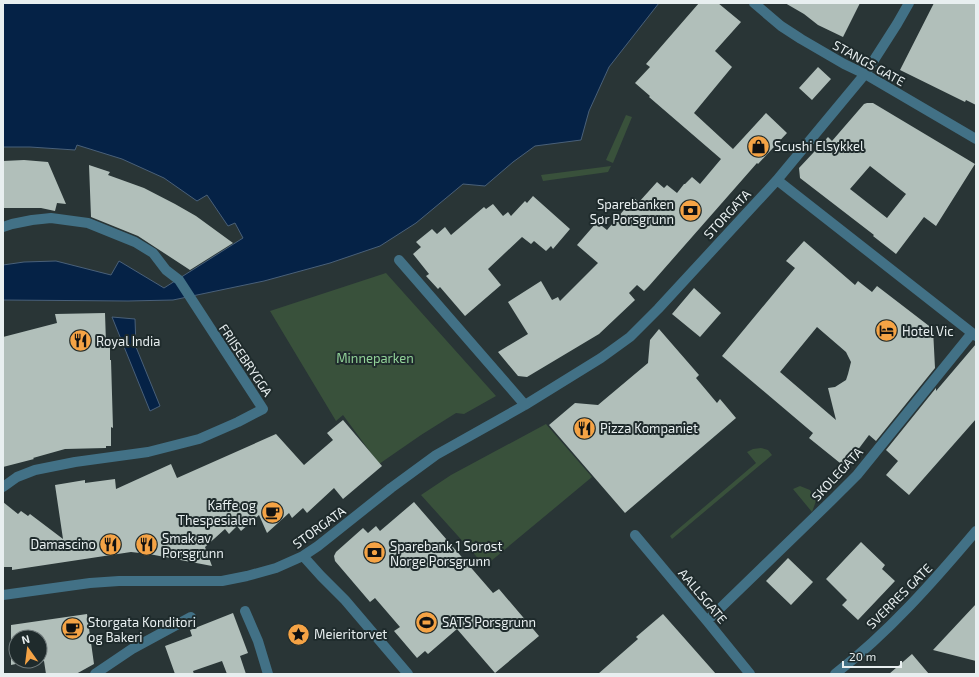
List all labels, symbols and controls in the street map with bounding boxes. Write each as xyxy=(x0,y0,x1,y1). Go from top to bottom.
street label: STANGS GATE xyxy=(830,37,908,89)
shop icon: Scushi Elsykkel xyxy=(745,133,771,159)
place label: Scushi Elsykkel xyxy=(774,138,864,154)
street label: STORGATA xyxy=(700,186,754,242)
place label: Sparebanken Sør Porsgrunn xyxy=(590,196,674,227)
bank icon: Sparebanken Sør Porsgrunn xyxy=(677,198,703,224)
hotel icon: Hotel Vic xyxy=(874,318,900,344)
street label: FRIISEBRYGGA xyxy=(216,321,276,399)
place label: Hotel Vic xyxy=(902,323,954,339)
restaurant icon: Royal India xyxy=(68,328,94,354)
place label: Royal India xyxy=(96,333,160,349)
park label: Minneparken xyxy=(336,350,414,366)
restaurant icon: Pizza Kompaniet xyxy=(571,415,597,441)
place label: Pizza Kompaniet xyxy=(600,420,698,436)
street label: SKOLEGATA xyxy=(808,444,866,504)
place label: Kaffe og Thespesialen xyxy=(177,497,256,528)
cafe icon: Kaffe og Thespesialen xyxy=(259,499,285,525)
street label: STORGATA xyxy=(289,502,349,552)
place label: Smak av Porsgrunn xyxy=(162,530,224,561)
restaurant icon: Damascino xyxy=(98,531,124,557)
restaurant icon: Smak av Porsgrunn xyxy=(133,532,159,558)
place label: Damascino xyxy=(31,536,96,552)
place label: Sparebank 1 Sørøst Norge Porsgrunn xyxy=(390,538,502,569)
bank icon: Sparebank 1 Sørøst Norge Porsgrunn xyxy=(362,540,388,566)
street label: SVERRES GATE xyxy=(863,560,935,632)
street label: AALLSGATE xyxy=(675,565,731,627)
sports icon: SATS Porsgrunn xyxy=(414,609,440,635)
place label: Storgata Konditori og Bakeri xyxy=(88,614,196,645)
place label: SATS Porsgrunn xyxy=(442,614,536,630)
cafe icon: Storgata Konditori og Bakeri xyxy=(60,616,86,642)
place icon: Meieritorvet xyxy=(286,621,312,647)
place label: Meieritorvet xyxy=(314,626,387,642)
north arrow xyxy=(8,629,48,669)
text: N xyxy=(20,632,31,646)
scale bar xyxy=(843,643,901,669)
text: 20 m xyxy=(849,649,876,663)

